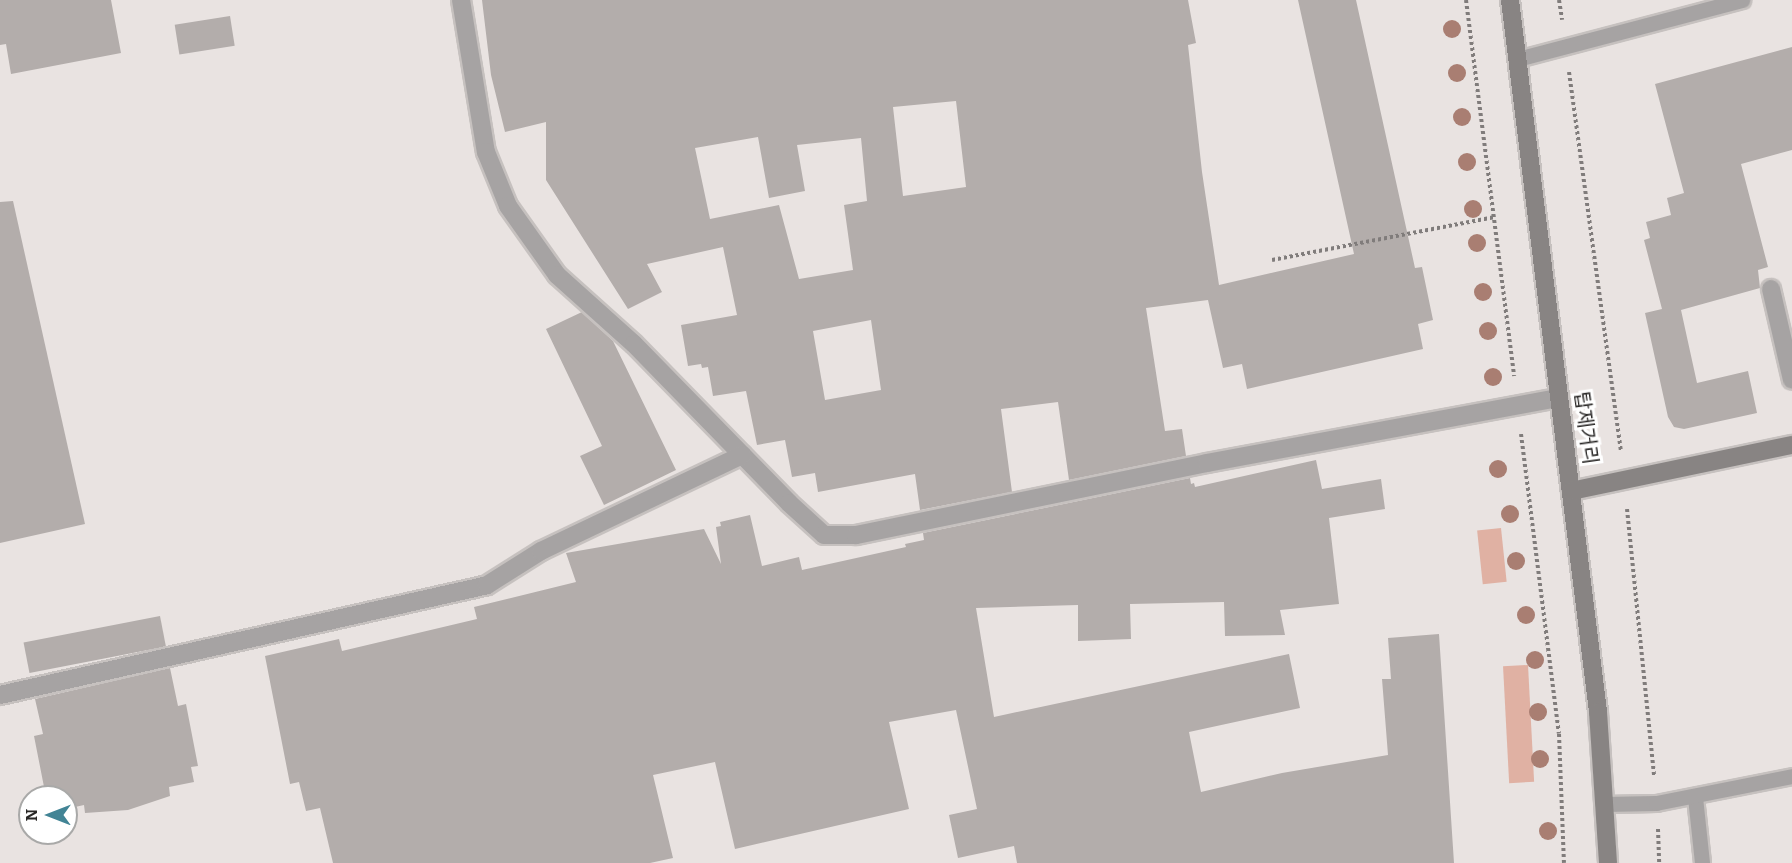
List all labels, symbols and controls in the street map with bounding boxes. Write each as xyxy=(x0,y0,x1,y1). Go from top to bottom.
street label: 탑제거리 xyxy=(1569,390,1603,466)
north arrow xyxy=(18,785,78,845)
text: N xyxy=(22,809,41,821)

